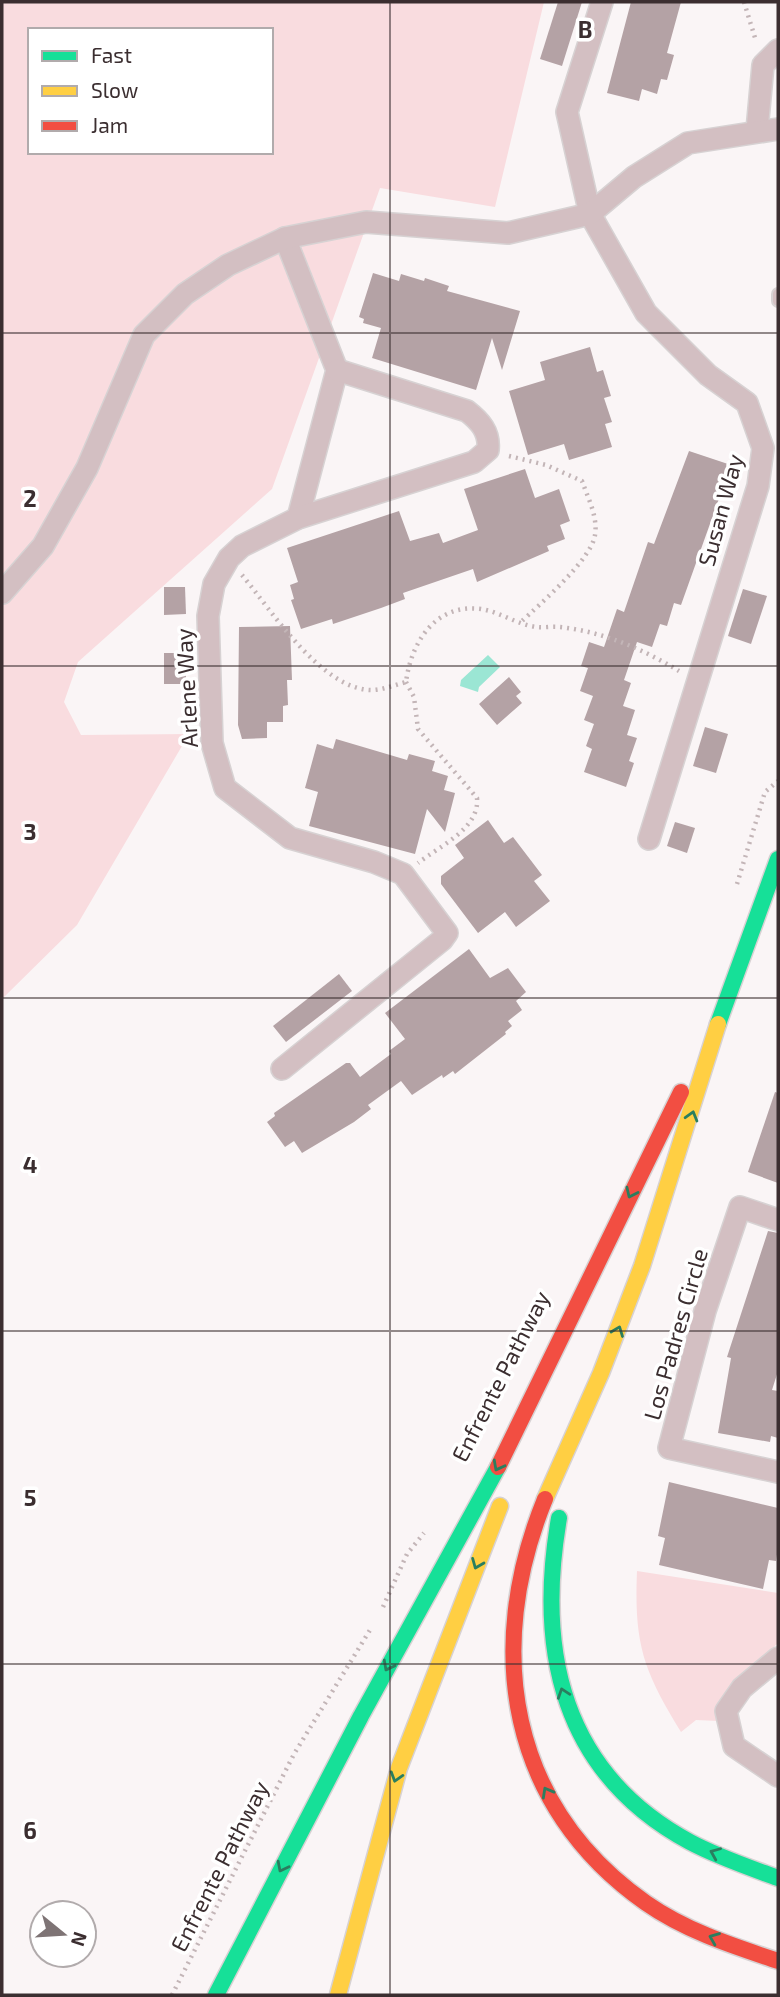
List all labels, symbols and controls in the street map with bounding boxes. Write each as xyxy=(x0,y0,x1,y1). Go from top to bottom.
text: B xyxy=(578,15,592,43)
legend xyxy=(28,28,273,154)
text: Fast xyxy=(91,42,132,67)
text: Slow xyxy=(91,77,138,102)
text: Jam xyxy=(91,112,128,137)
street label: Susan Way xyxy=(692,451,748,569)
text: 2 xyxy=(23,484,37,512)
street label: Arlene Way xyxy=(169,628,203,748)
text: 3 xyxy=(23,817,37,845)
one-way arrow xyxy=(684,1110,699,1122)
text: 4 xyxy=(23,1150,37,1178)
one-way arrow xyxy=(625,1186,639,1198)
street label: Los Padres Circle xyxy=(637,1245,713,1423)
street label: Enfrente Pathway xyxy=(445,1286,555,1466)
one-way arrow xyxy=(610,1325,624,1337)
one-way arrow xyxy=(493,1459,507,1471)
text: 5 xyxy=(24,1483,36,1511)
one-way arrow xyxy=(471,1557,485,1569)
one-way arrow xyxy=(383,1658,397,1671)
one-way arrow xyxy=(557,1688,571,1700)
one-way arrow xyxy=(390,1771,405,1783)
street label: Enfrente Pathway xyxy=(164,1776,274,1956)
one-way arrow xyxy=(541,1786,555,1799)
text: 6 xyxy=(23,1816,37,1844)
one-way arrow xyxy=(709,1847,722,1861)
one-way arrow xyxy=(277,1860,291,1872)
north arrow xyxy=(28,1899,98,1969)
text: N xyxy=(67,1929,93,1949)
one-way arrow xyxy=(709,1932,721,1946)

